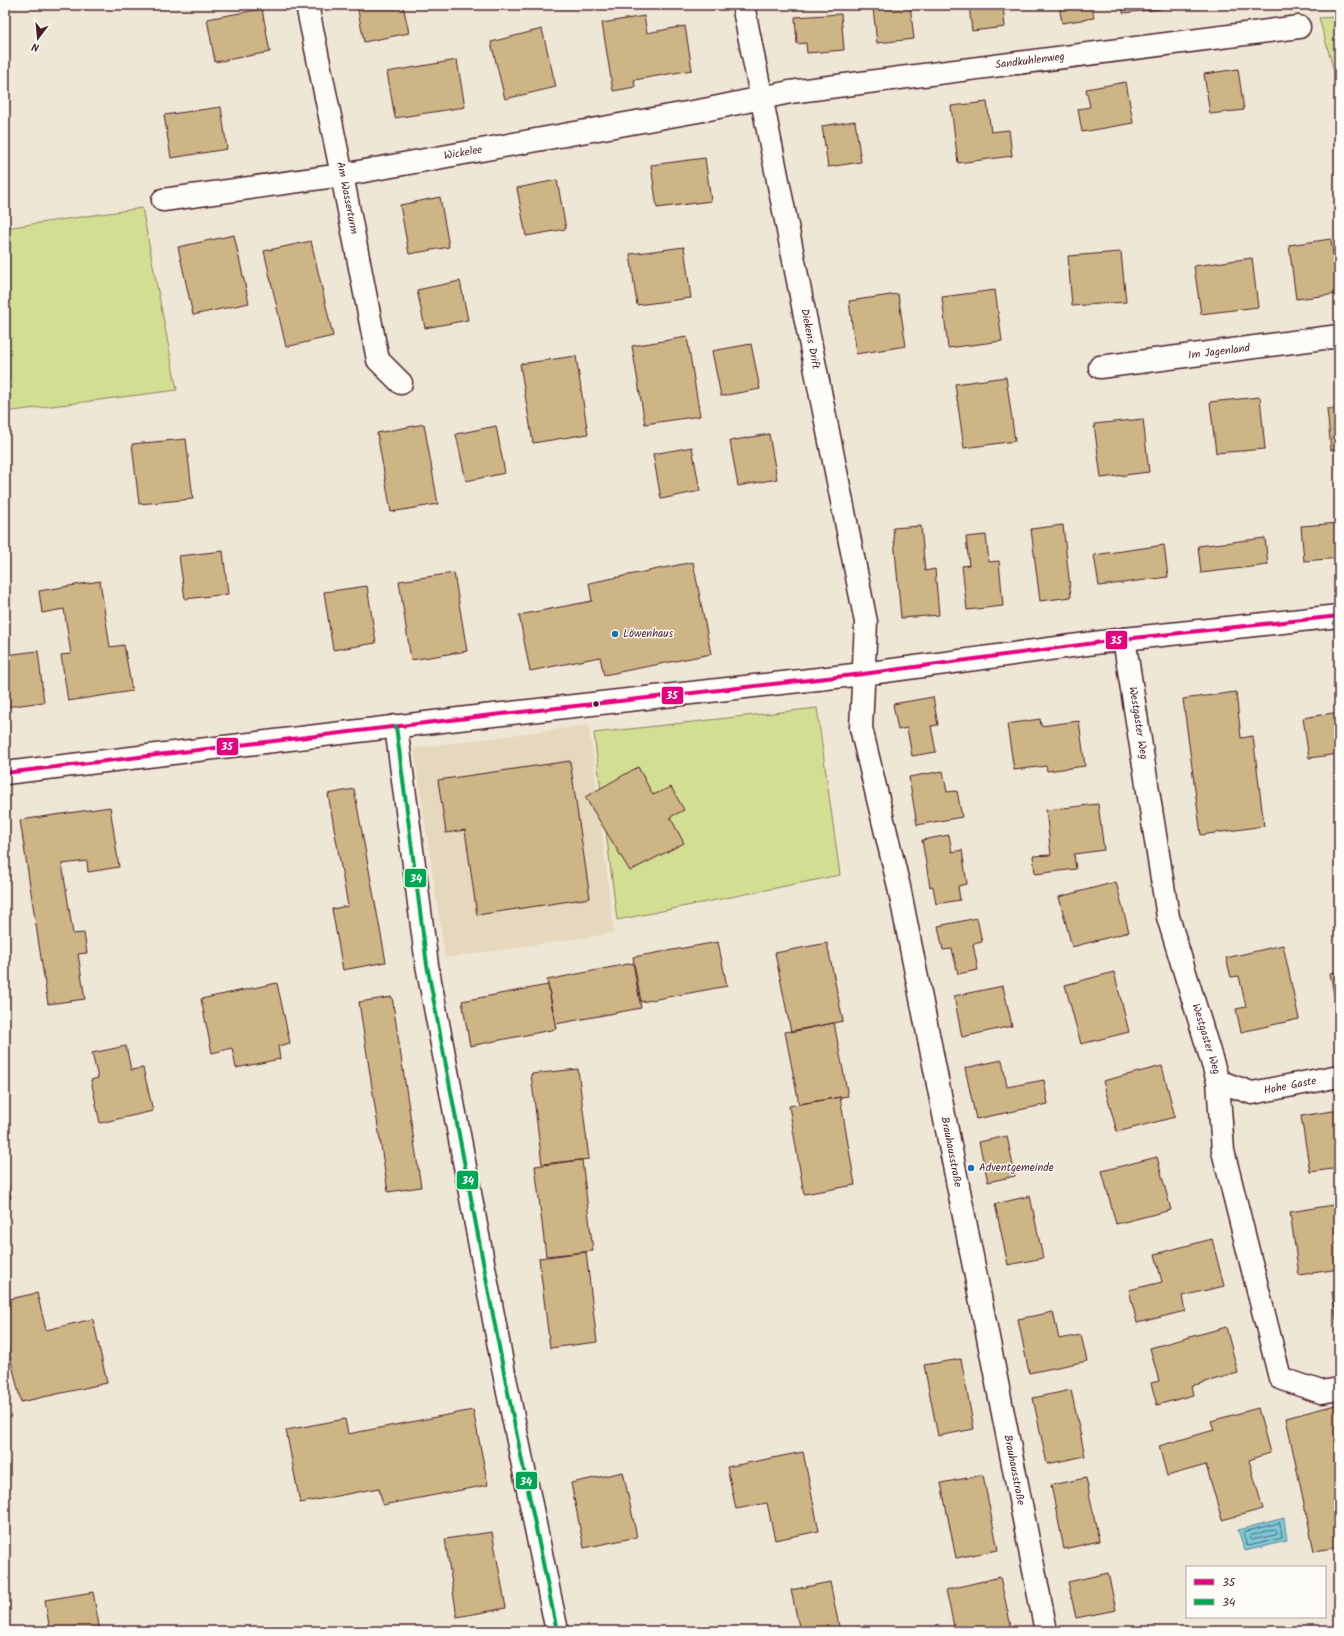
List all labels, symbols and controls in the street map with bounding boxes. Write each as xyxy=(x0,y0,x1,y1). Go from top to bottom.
north arrow xyxy=(18,18,58,58)
text: N xyxy=(30,37,41,56)
street label: Sandkuhlenweg xyxy=(994,48,1066,74)
street label: Wickelee xyxy=(442,141,484,165)
street label: Am Wasserturm xyxy=(331,160,363,236)
street label: Diekens Drift xyxy=(795,307,825,372)
street label: Im Jagenland xyxy=(1187,339,1251,365)
place label: Löwenhaus xyxy=(623,625,674,643)
marker: Löwenhaus xyxy=(610,629,620,639)
line badge: 35 xyxy=(1105,630,1128,650)
text: 35 xyxy=(1109,632,1123,650)
street label: Westgaster Weg xyxy=(1123,685,1153,761)
line badge: 35 xyxy=(661,686,684,705)
text: 35 xyxy=(665,687,679,705)
unlabelled marker xyxy=(591,699,601,709)
line badge: 35 xyxy=(216,737,239,756)
text: 35 xyxy=(220,738,234,756)
line badge: 34 xyxy=(404,868,427,888)
text: 34 xyxy=(409,870,422,888)
street label: Westgaster Weg xyxy=(1187,1001,1225,1077)
street label: Hohe Gaste xyxy=(1262,1072,1318,1100)
street label: Brauhausstraße xyxy=(935,1115,967,1189)
place label: Adventgemeinde xyxy=(979,1159,1054,1177)
marker: Adventgemeinde xyxy=(966,1163,976,1173)
line badge: 34 xyxy=(456,1170,479,1190)
text: 34 xyxy=(461,1172,474,1190)
street label: Brauhausstraße xyxy=(998,1433,1030,1507)
line badge: 34 xyxy=(515,1471,538,1490)
text: 34 xyxy=(519,1473,532,1491)
legend xyxy=(1186,1566,1326,1618)
text: 35 xyxy=(1222,1573,1237,1592)
text: 34 xyxy=(1222,1593,1236,1612)

